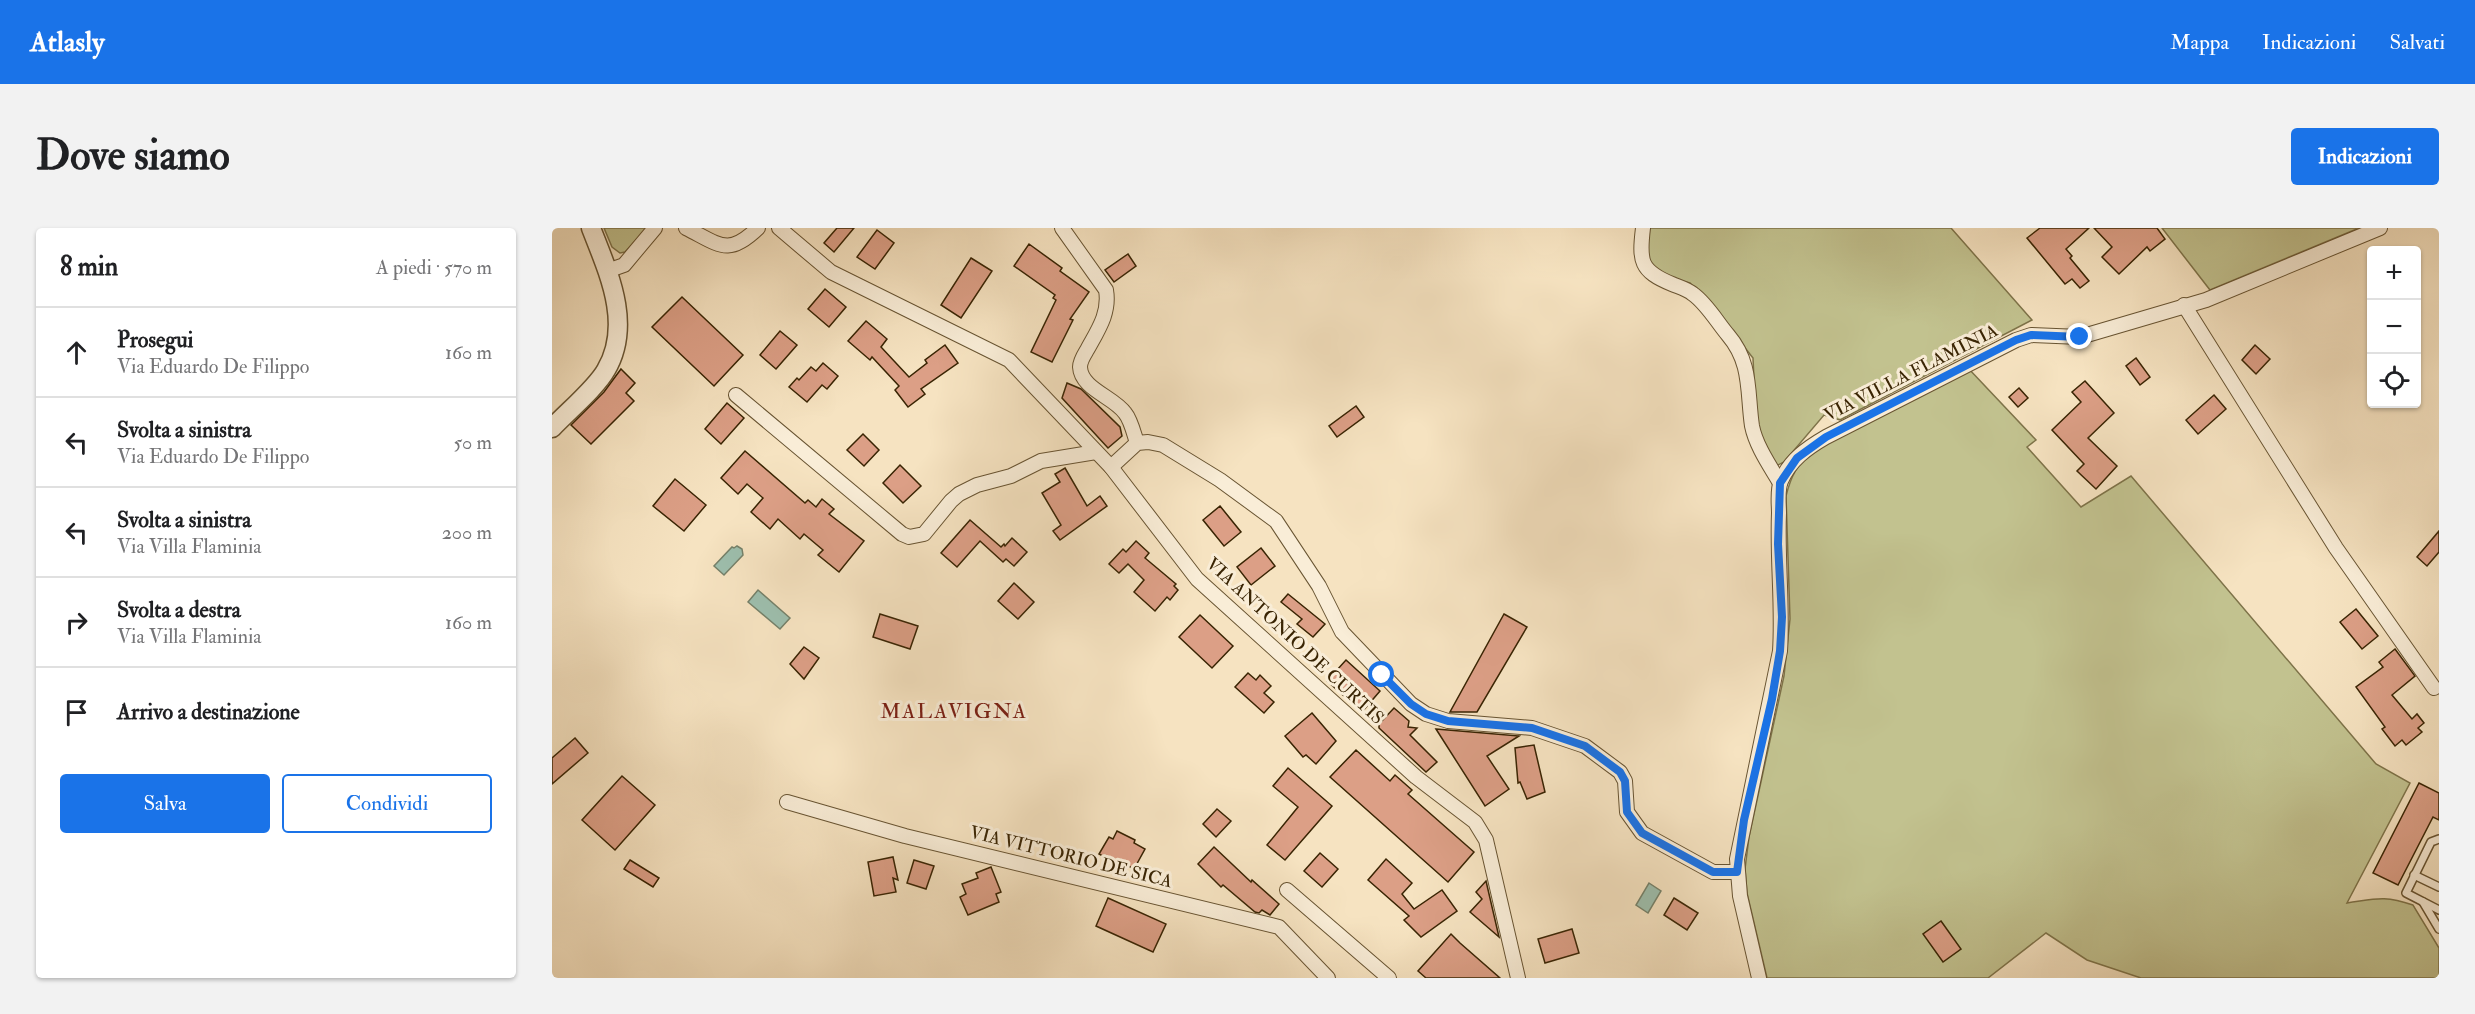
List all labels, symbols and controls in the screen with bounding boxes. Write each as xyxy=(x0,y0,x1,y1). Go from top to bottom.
text: Atlasly xyxy=(30,25,104,60)
text: Mappa xyxy=(2170,29,2229,56)
text: Indicazioni xyxy=(2262,29,2356,56)
text: Salvati xyxy=(2389,29,2445,56)
button: Indicazioni xyxy=(2291,128,2439,185)
text: Dove siamo xyxy=(36,130,230,182)
map controls xyxy=(2367,246,2421,408)
button: + xyxy=(2367,246,2421,300)
text: 8 min xyxy=(60,251,118,283)
text: A piedi · 570 m xyxy=(376,255,492,280)
button: − xyxy=(2367,300,2421,354)
street label: VIA VILLA FLAMINIA xyxy=(1820,319,2002,427)
route end xyxy=(2066,323,2092,349)
text: Prosegui xyxy=(117,326,193,354)
icon: ahead xyxy=(60,336,93,369)
text: 160 m xyxy=(445,340,492,365)
text: Via Eduardo De Filippo xyxy=(117,354,309,379)
button: locate xyxy=(2367,354,2421,408)
text: Svolta a sinistra xyxy=(117,416,251,444)
icon: left xyxy=(60,426,93,459)
text: 50 m xyxy=(453,430,492,455)
text: Via Eduardo De Filippo xyxy=(117,444,309,469)
text: Svolta a sinistra xyxy=(117,506,251,534)
icon: left xyxy=(60,516,93,549)
text: 200 m xyxy=(442,520,492,545)
text: Via Villa Flaminia xyxy=(117,534,262,559)
street label: VIA ANTONIO DE CURTIS xyxy=(1201,552,1389,730)
text: Svolta a destra xyxy=(117,596,241,624)
icon: right xyxy=(60,606,93,639)
text: 160 m xyxy=(445,610,492,635)
text: Via Villa Flaminia xyxy=(117,624,262,649)
route start xyxy=(1368,661,1394,687)
icon: arrive xyxy=(60,696,93,729)
text: Arrivo a destinazione xyxy=(117,698,300,726)
district label: MALAVIGNA xyxy=(880,698,1028,725)
button: Salva xyxy=(60,774,270,833)
button: Condividi xyxy=(282,774,492,833)
street label: VIA VITTORIO DE SICA xyxy=(967,821,1175,893)

